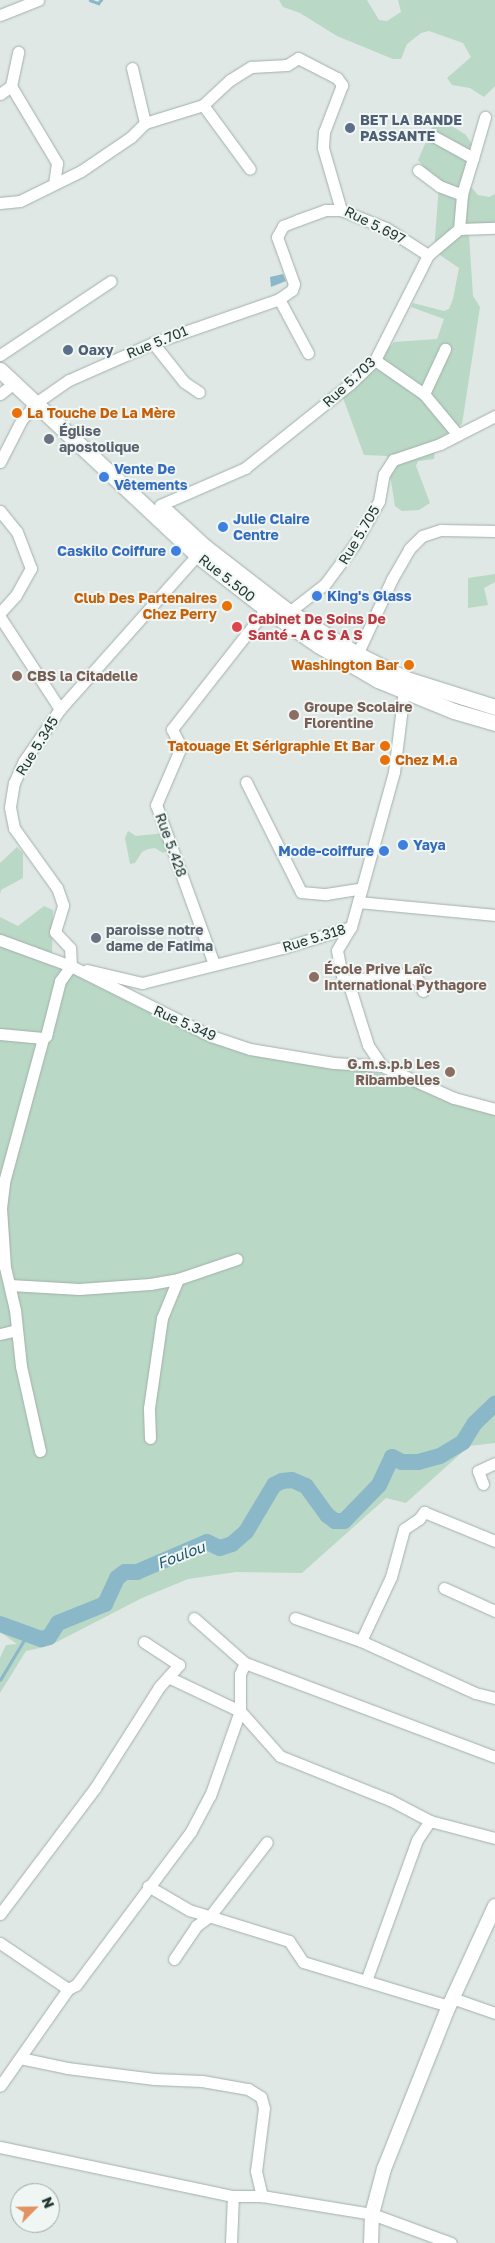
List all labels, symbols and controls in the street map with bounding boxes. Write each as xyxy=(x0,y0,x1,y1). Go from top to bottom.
place label: BET LA BANDE PASSANTE xyxy=(360,112,462,144)
marker: BET LA BANDE PASSANTE xyxy=(344,122,356,134)
street label: Rue 5.697 xyxy=(342,203,408,247)
street label: Rue 5.701 xyxy=(124,322,190,362)
place label: Oaxy xyxy=(78,342,114,358)
marker: Oaxy xyxy=(62,344,74,356)
street label: Rue 5.703 xyxy=(319,353,379,411)
place label: La Touche De La Mère xyxy=(27,405,175,421)
marker: La Touche De La Mère xyxy=(11,407,23,419)
place label: Église apostolique xyxy=(59,423,140,456)
marker: Église apostolique xyxy=(43,433,55,445)
place label: Vente De Vêtements xyxy=(114,461,188,494)
marker: Vente De Vêtements xyxy=(98,471,110,483)
street label: Rue 5.705 xyxy=(335,502,383,568)
place label: Julie Claire Centre xyxy=(233,511,310,544)
marker: Julie Claire Centre xyxy=(217,521,229,533)
place label: Caskilo Coiffure xyxy=(57,543,166,559)
marker: Caskilo Coiffure xyxy=(170,545,182,557)
street label: Rue 5.500 xyxy=(195,551,259,605)
place label: King's Glass xyxy=(327,588,412,604)
place label: Club Des Partenaires Chez Perry xyxy=(74,590,217,622)
marker: King's Glass xyxy=(311,590,323,602)
marker: Club Des Partenaires Chez Perry xyxy=(221,600,233,612)
place label: Cabinet De Soins De Santé - A C S A S xyxy=(248,611,386,644)
marker: Cabinet De Soins De Santé - A C S A S xyxy=(230,620,244,634)
place label: Washington Bar xyxy=(291,657,399,673)
marker: Washington Bar xyxy=(403,659,415,671)
place label: CBS la Citadelle xyxy=(27,668,138,684)
marker: CBS la Citadelle xyxy=(11,670,23,682)
place label: Groupe Scolaire Florentine xyxy=(304,699,413,732)
marker: Groupe Scolaire Florentine xyxy=(288,709,300,721)
street label: Rue 5.345 xyxy=(12,713,62,779)
place label: Tatouage Et Sérigraphie Et Bar xyxy=(167,738,375,754)
marker: Tatouage Et Sérigraphie Et Bar xyxy=(379,740,391,752)
place label: Chez M.a xyxy=(395,752,457,768)
marker: Chez M.a xyxy=(379,754,391,766)
street label: Rue 5.428 xyxy=(152,811,190,879)
place label: Yaya xyxy=(413,837,446,853)
marker: Yaya xyxy=(397,839,409,851)
place label: Mode-coiffure xyxy=(278,843,374,859)
marker: Mode-coiffure xyxy=(378,845,390,857)
street label: Rue 5.318 xyxy=(280,920,348,956)
place label: paroisse notre dame de Fatima xyxy=(106,922,213,954)
marker: paroisse notre dame de Fatima xyxy=(90,932,102,944)
place label: École Prive Laïc International Pythagore xyxy=(324,961,487,994)
marker: École Prive Laïc International Pythagore xyxy=(308,971,320,983)
street label: Rue 5.349 xyxy=(151,1002,219,1044)
place label: G.m.s.p.b Les Ribambelles xyxy=(347,1056,440,1088)
marker: G.m.s.p.b Les Ribambelles xyxy=(444,1066,456,1078)
water label: Foulou xyxy=(155,1538,207,1572)
north arrow xyxy=(10,2183,60,2233)
text: N xyxy=(38,2194,58,2211)

